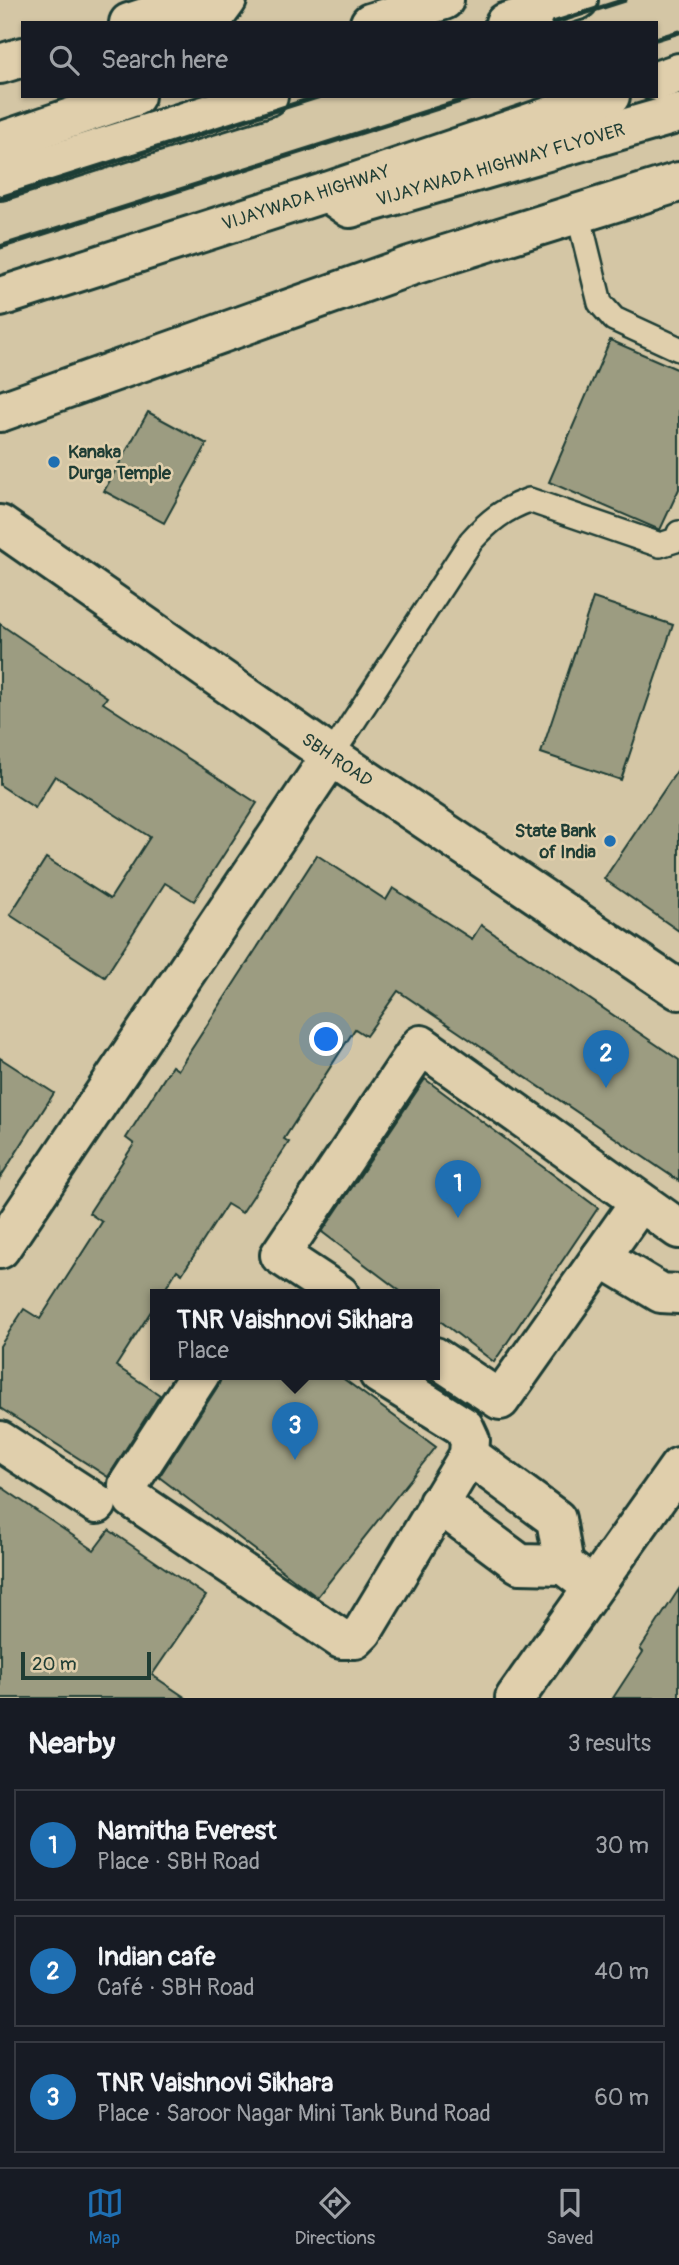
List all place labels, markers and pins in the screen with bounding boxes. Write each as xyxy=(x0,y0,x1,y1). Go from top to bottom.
place label: Kanaka Durga Temple xyxy=(68,441,172,485)
marker: Kanaka Durga Temple xyxy=(46,454,62,470)
place label: State Bank of India xyxy=(515,820,597,864)
marker: State Bank of India xyxy=(602,833,618,849)
pin: 2 xyxy=(583,1030,629,1088)
pin: 1 xyxy=(435,1160,481,1218)
pin: 3 xyxy=(272,1402,318,1460)

